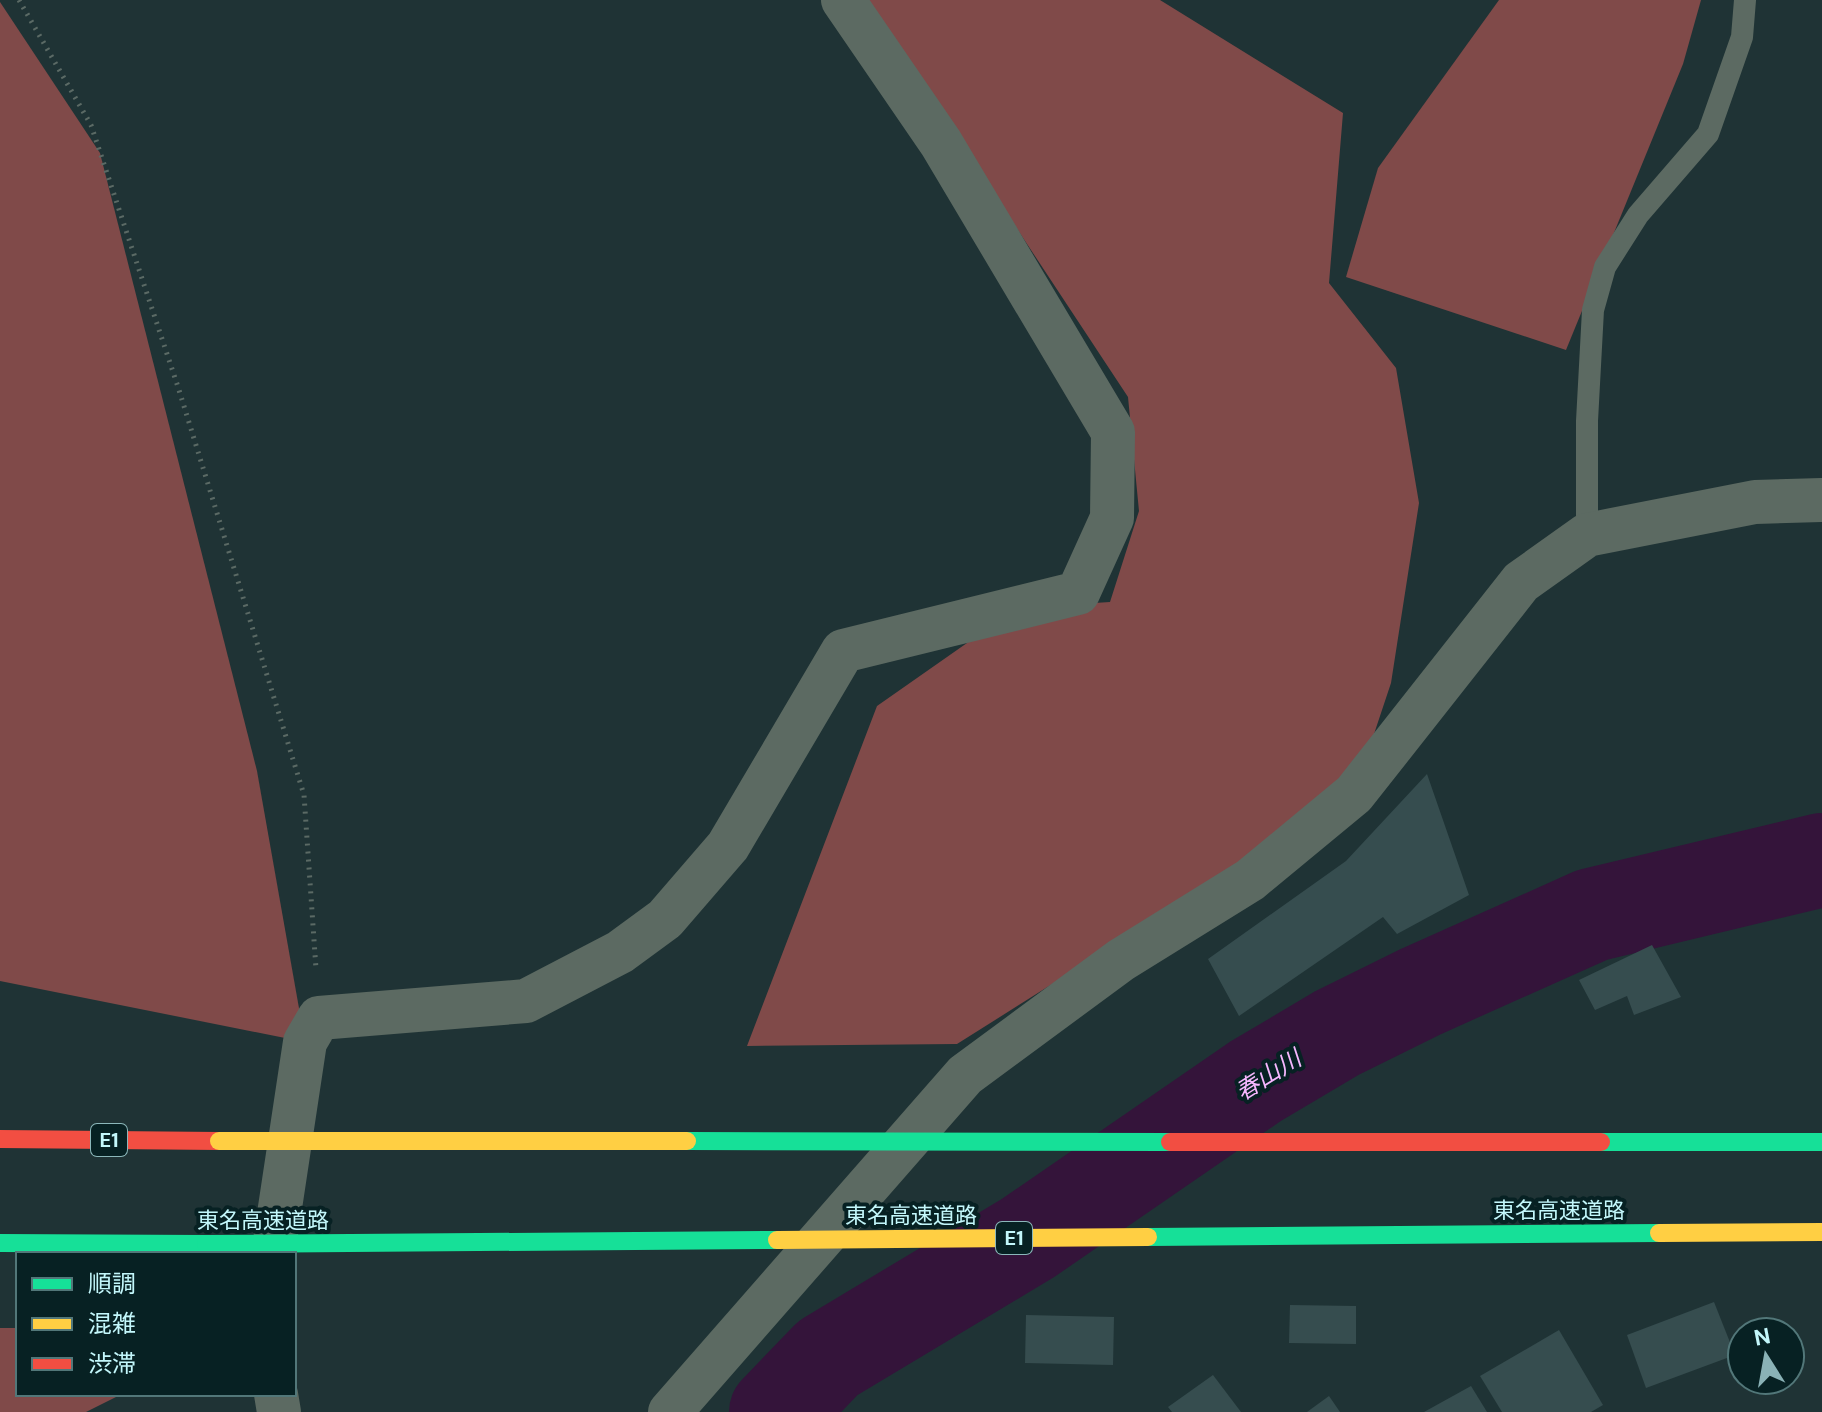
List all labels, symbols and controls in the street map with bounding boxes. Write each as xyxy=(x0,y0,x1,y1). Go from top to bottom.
water label: 春山川 xyxy=(1229,1041,1309,1107)
road number: E1 xyxy=(91,1124,127,1156)
street label: 東名高速道路 xyxy=(1493,1196,1625,1225)
street label: 東名高速道路 xyxy=(845,1201,977,1230)
street label: 東名高速道路 xyxy=(197,1206,329,1235)
road number: E1 xyxy=(996,1222,1032,1254)
legend xyxy=(16,1252,296,1396)
text: 順調 xyxy=(88,1268,136,1299)
text: 混雑 xyxy=(88,1308,136,1339)
north arrow xyxy=(1726,1316,1806,1396)
text: N xyxy=(1752,1321,1773,1353)
text: 渋滞 xyxy=(88,1348,136,1379)

